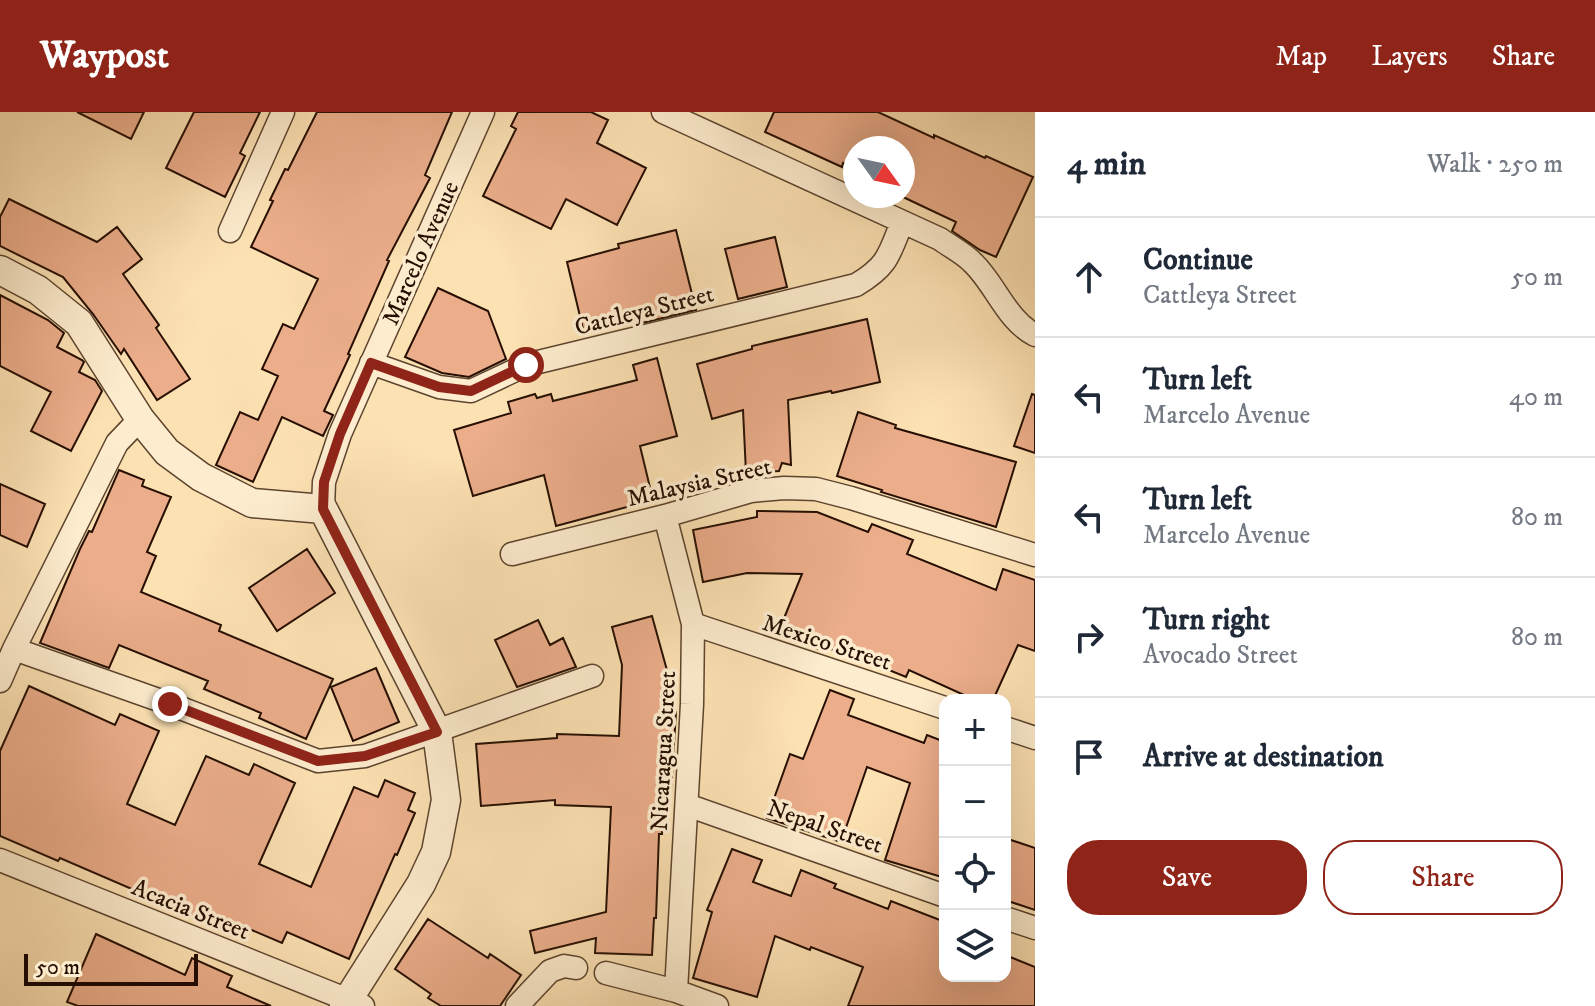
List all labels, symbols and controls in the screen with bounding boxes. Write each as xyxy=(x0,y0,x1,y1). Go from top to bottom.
text: Waypost xyxy=(40,32,169,80)
text: Map xyxy=(1276,39,1327,74)
text: Layers xyxy=(1371,39,1448,74)
text: Share xyxy=(1492,39,1555,74)
north arrow xyxy=(843,136,915,208)
text: 4 min xyxy=(1067,143,1146,185)
text: Walk · 250 m xyxy=(1427,148,1563,181)
street label: Marcelo Avenue xyxy=(376,177,466,330)
text: Continue xyxy=(1143,242,1253,279)
icon: ahead xyxy=(1067,255,1111,299)
text: 50 m xyxy=(1511,261,1563,294)
street label: Cattleya Street xyxy=(572,279,717,343)
text: Cattleya Street xyxy=(1143,279,1297,312)
route start xyxy=(508,347,544,383)
text: Turn left xyxy=(1143,362,1252,399)
icon: left xyxy=(1067,375,1111,419)
text: 40 m xyxy=(1509,381,1563,414)
text: Marcelo Avenue xyxy=(1143,399,1310,432)
street label: Malaysia Street xyxy=(624,452,775,514)
text: Turn left xyxy=(1143,482,1252,519)
icon: left xyxy=(1067,495,1111,539)
text: 80 m xyxy=(1511,501,1563,534)
text: Marcelo Avenue xyxy=(1143,519,1310,552)
text: Turn right xyxy=(1143,602,1270,639)
street label: Mexico Street xyxy=(759,608,895,678)
icon: right xyxy=(1067,615,1111,659)
text: 80 m xyxy=(1511,621,1563,654)
text: Avocado Street xyxy=(1143,639,1298,672)
street label: Nicaragua Street xyxy=(645,670,683,832)
route end xyxy=(152,686,188,722)
map controls xyxy=(939,694,1011,982)
button: + xyxy=(939,694,1011,766)
icon: arrive xyxy=(1067,735,1111,779)
text: Arrive at destination xyxy=(1143,739,1384,776)
button: − xyxy=(939,766,1011,838)
street label: Nepal Street xyxy=(763,793,887,861)
button: locate xyxy=(939,838,1011,910)
button: Save xyxy=(1067,840,1307,915)
button: Share xyxy=(1323,840,1563,915)
street label: Acacia Street xyxy=(127,873,254,947)
button: layers xyxy=(939,910,1011,982)
scale bar xyxy=(24,950,198,986)
text: 50 m xyxy=(36,954,80,981)

